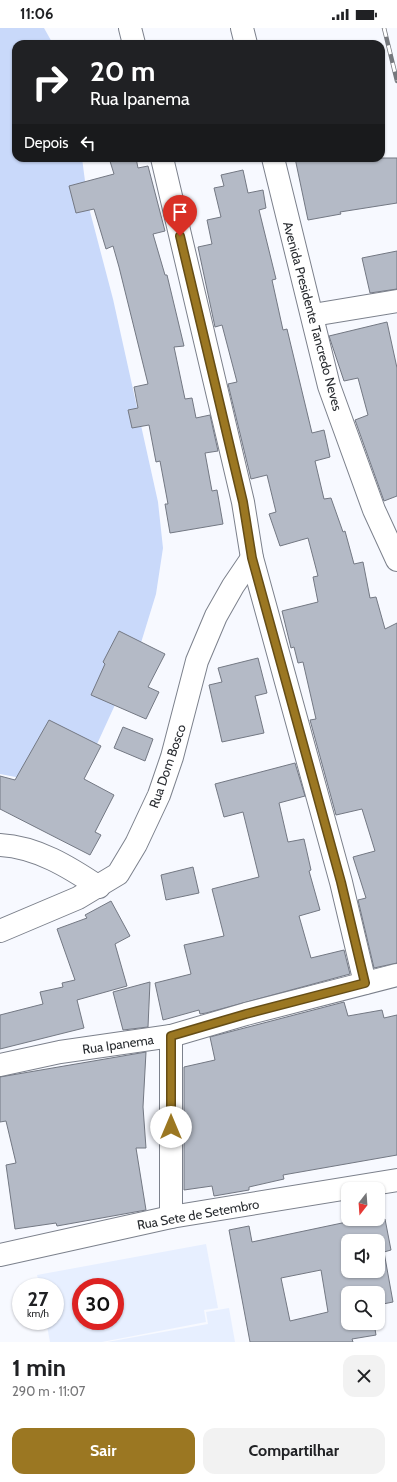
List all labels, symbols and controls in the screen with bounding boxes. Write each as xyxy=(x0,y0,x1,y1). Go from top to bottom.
text: 11:06 xyxy=(20,5,53,23)
text: 20 m xyxy=(90,54,155,88)
icon: right xyxy=(24,56,76,108)
text: Rua Ipanema xyxy=(90,88,190,110)
icon: left xyxy=(77,132,99,154)
text: Depois xyxy=(24,134,69,152)
pin xyxy=(163,195,197,236)
icon: arrive xyxy=(169,201,191,223)
street label: Avenida Presidente Tancredo Neves xyxy=(280,220,346,413)
street label: Rua Dom Bosco xyxy=(145,722,189,810)
street label: Rua Ipanema xyxy=(81,1031,155,1057)
position arrow xyxy=(150,1106,192,1148)
north arrow xyxy=(341,1182,385,1226)
map controls xyxy=(341,1182,385,1330)
street label: Rua Sete de Setembro xyxy=(136,1195,260,1233)
button: sound xyxy=(341,1234,385,1278)
speed limit sign: 30 xyxy=(72,1278,124,1330)
button: search xyxy=(341,1286,385,1330)
text: 27 xyxy=(28,1287,48,1311)
text: km/h xyxy=(27,1307,49,1320)
text: 1 min xyxy=(12,1353,66,1382)
button: close xyxy=(343,1355,385,1397)
text: 290 m · 11:07 xyxy=(12,1383,85,1399)
button: Sair xyxy=(12,1428,195,1474)
button: Compartilhar xyxy=(203,1428,385,1474)

